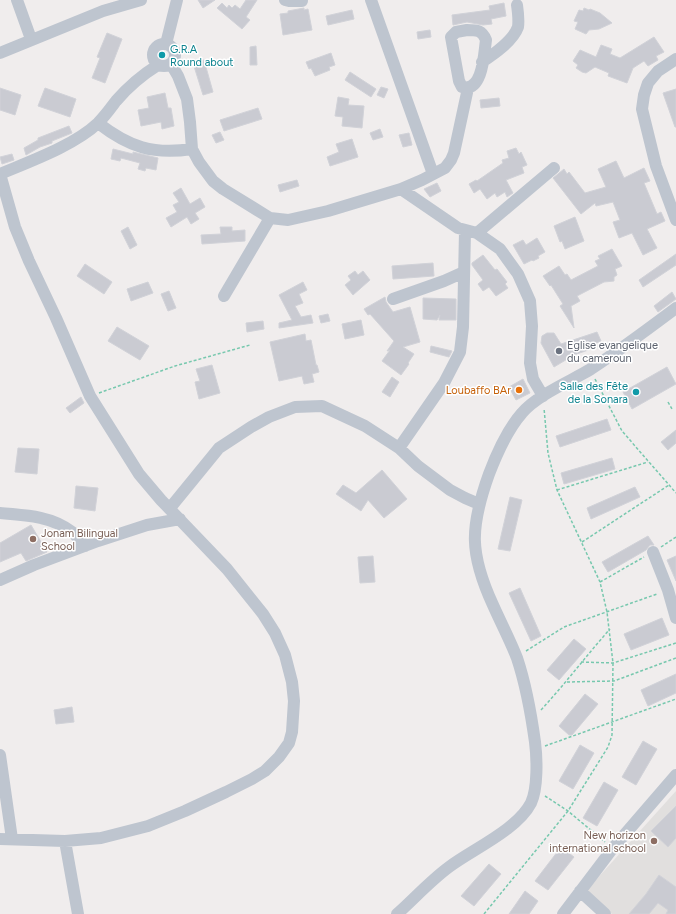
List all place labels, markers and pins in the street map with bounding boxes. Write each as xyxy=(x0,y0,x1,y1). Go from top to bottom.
place label: G.R.A Round about xyxy=(170,43,233,69)
marker: G.R.A Round about xyxy=(157,50,167,60)
place label: Eglise evangelique du cameroun xyxy=(567,339,658,365)
marker: Eglise evangelique du cameroun xyxy=(554,346,564,356)
place label: Salle des Fête de la Sonara xyxy=(560,380,628,406)
place label: Loubaffo BAr xyxy=(446,384,511,397)
marker: Loubaffo BAr xyxy=(514,385,524,395)
marker: Salle des Fête de la Sonara xyxy=(631,387,641,397)
place label: Jonam Bilingual School xyxy=(41,527,118,553)
marker: Jonam Bilingual School xyxy=(28,534,38,544)
place label: New horizon international school xyxy=(549,829,646,855)
marker: New horizon international school xyxy=(649,836,659,846)

